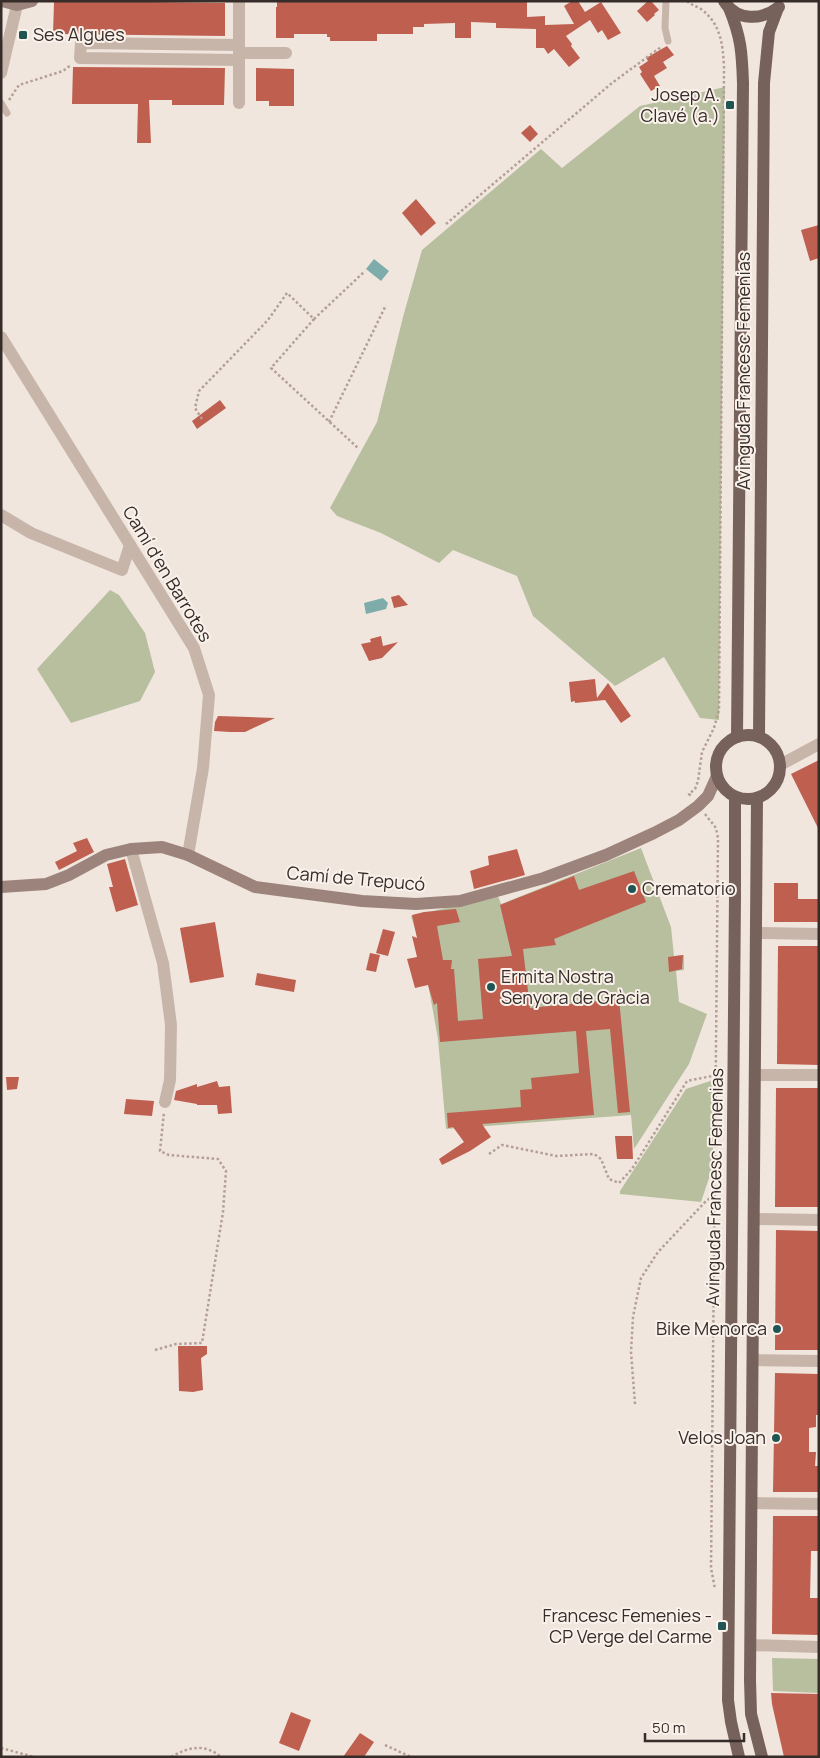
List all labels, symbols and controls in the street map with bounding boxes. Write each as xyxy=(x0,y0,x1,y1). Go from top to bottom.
place label: Ses Algues xyxy=(33,22,125,46)
marker: Ses Algues xyxy=(17,29,29,41)
place label: Josep A. Clavé (a.) xyxy=(640,82,720,127)
marker: Josep A. Clavé (a.) xyxy=(724,99,736,111)
street label: Avinguda Francesc Femenias xyxy=(731,252,755,490)
street label: Camí d'en Barrotes xyxy=(118,501,218,646)
street label: Camí de Trepucó xyxy=(286,860,426,896)
place label: Crematorio xyxy=(642,876,736,900)
marker: Crematorio xyxy=(626,883,638,895)
place label: Ermita Nostra Senyora de Gràcia xyxy=(501,964,650,1009)
marker: Ermita Nostra Senyora de Gràcia xyxy=(485,981,497,993)
street label: Avinguda Francesc Femenias xyxy=(700,1068,728,1306)
place label: Bike Menorca xyxy=(656,1316,767,1340)
marker: Bike Menorca xyxy=(771,1323,783,1335)
place label: Velos Joan xyxy=(678,1425,766,1449)
marker: Velos Joan xyxy=(770,1432,782,1444)
place label: Francesc Femenies - CP Verge del Carme xyxy=(542,1603,712,1648)
marker: Francesc Femenies - CP Verge del Carme xyxy=(716,1620,728,1632)
scale bar xyxy=(645,1710,744,1742)
text: 50 m xyxy=(652,1717,686,1738)

